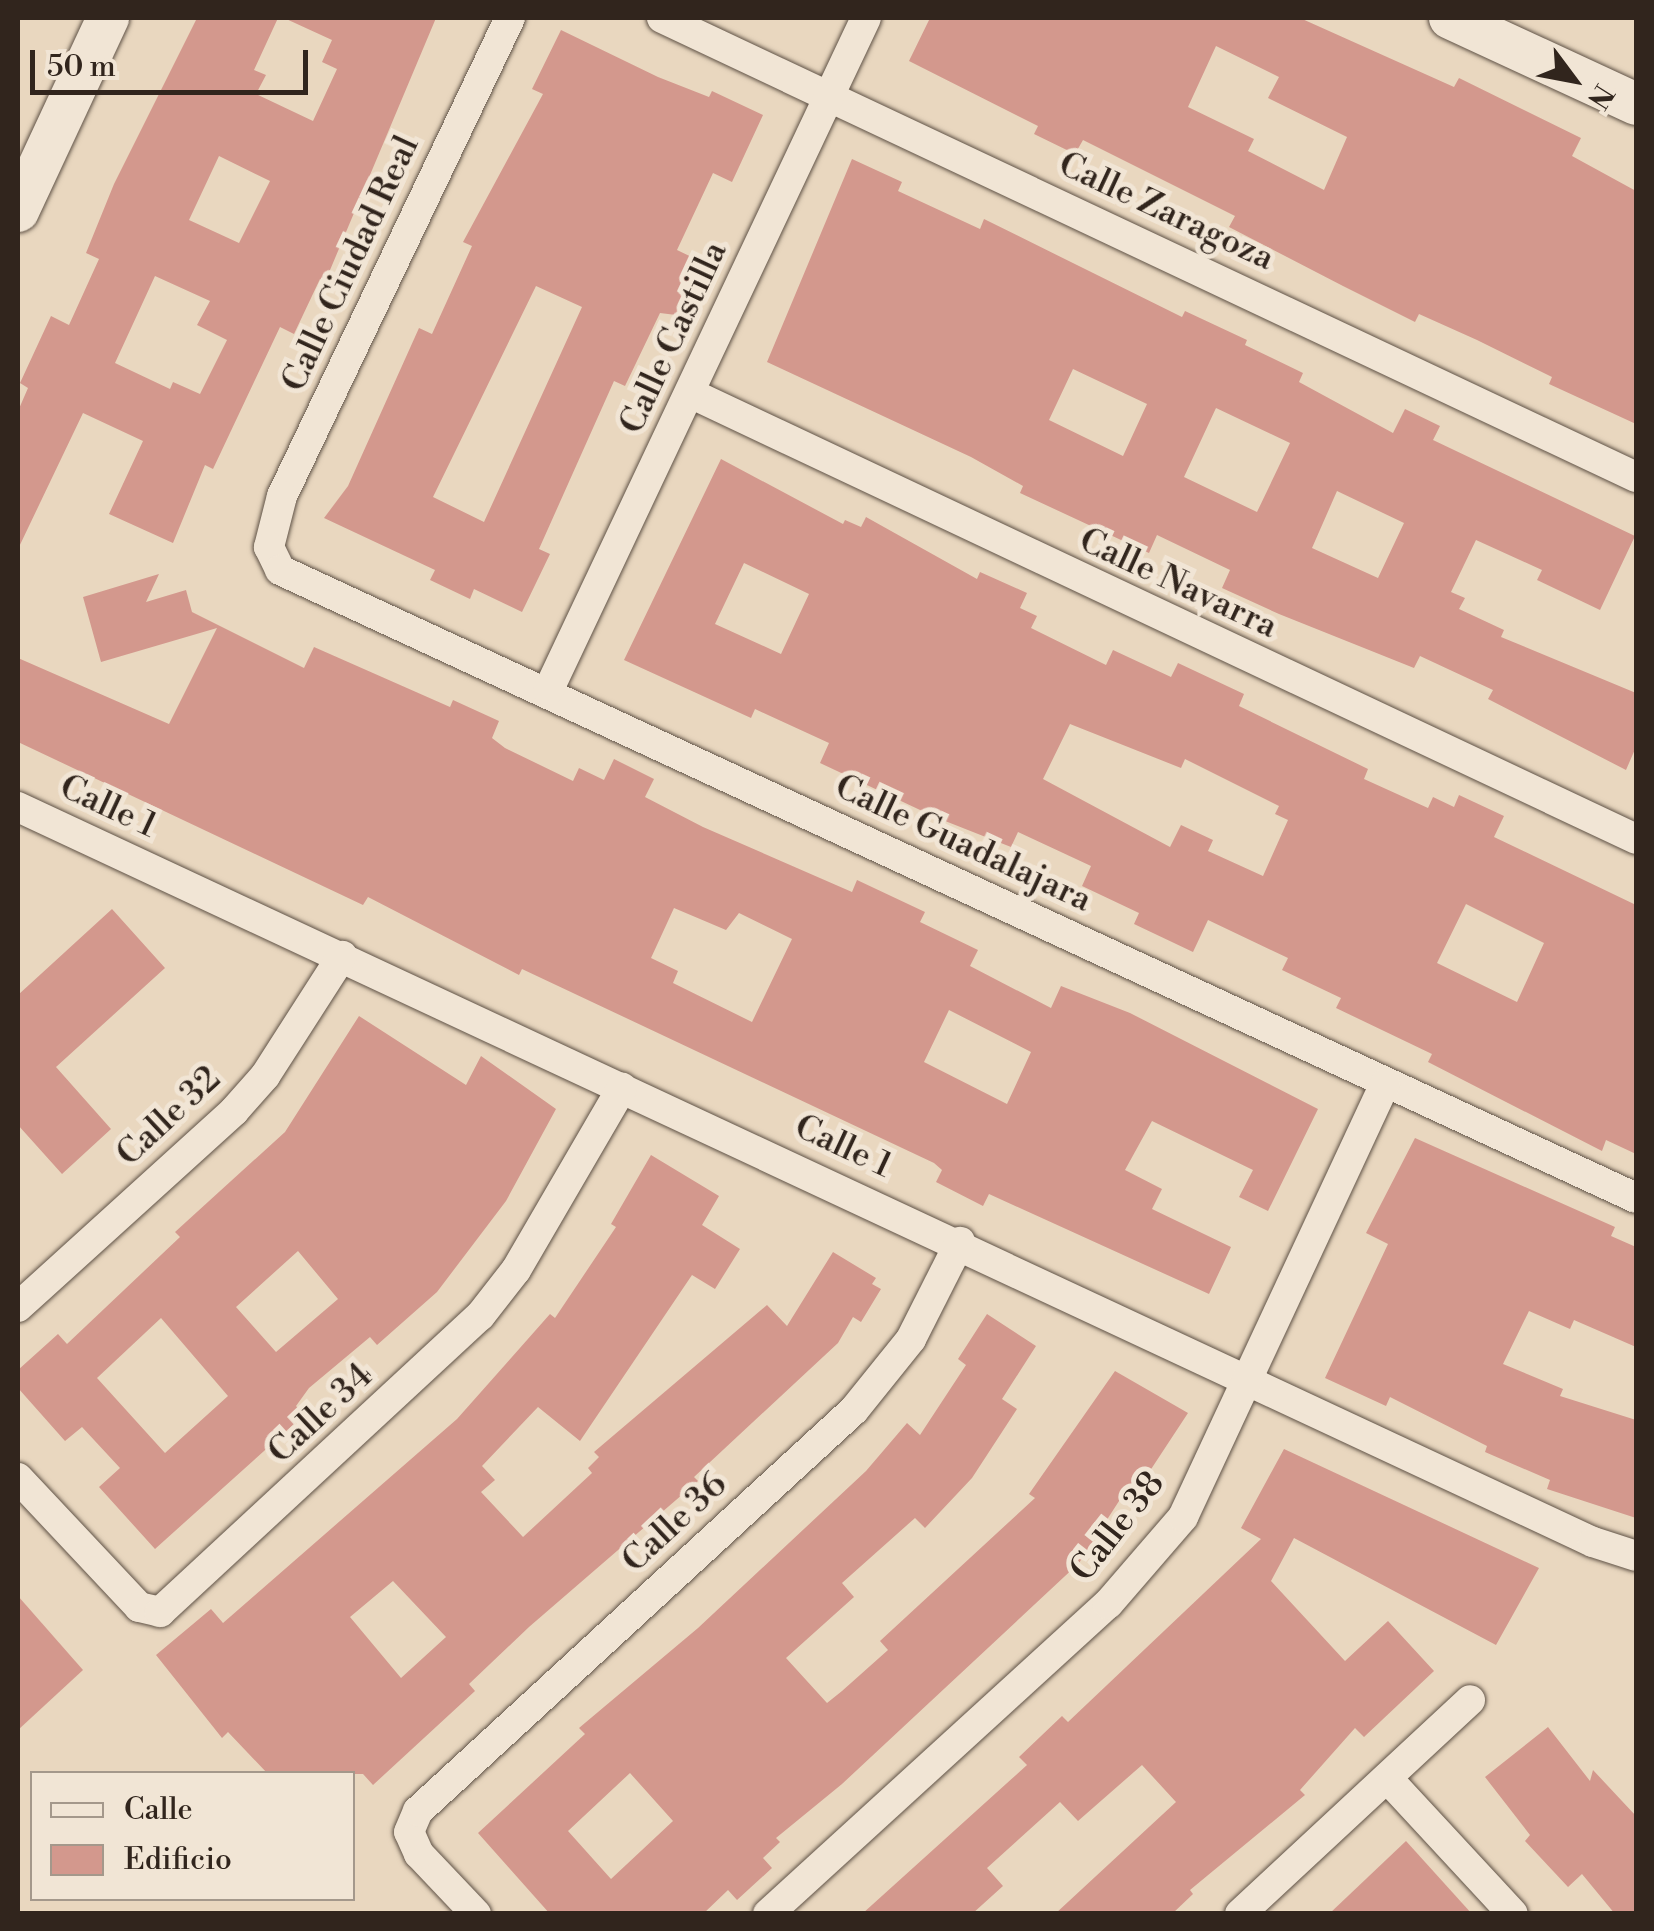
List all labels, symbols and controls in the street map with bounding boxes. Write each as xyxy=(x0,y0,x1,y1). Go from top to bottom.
scale bar xyxy=(35,30,312,92)
north arrow xyxy=(1524,30,1624,130)
text: 50 m xyxy=(47,48,116,86)
text: N xyxy=(1579,77,1621,115)
street label: Calle Ciudad Real xyxy=(273,129,429,399)
street label: Calle Zaragoza xyxy=(1052,144,1280,280)
street label: Calle Castilla xyxy=(611,235,737,441)
street label: Calle Navarra xyxy=(1072,520,1284,648)
street label: Calle 1 xyxy=(53,766,163,848)
street label: Calle Guadalajara xyxy=(828,766,1098,922)
street label: Calle 32 xyxy=(108,1058,230,1176)
street label: Calle 1 xyxy=(788,1106,898,1188)
street label: Calle 34 xyxy=(260,1355,382,1473)
street label: Calle 36 xyxy=(614,1464,736,1582)
street label: Calle 38 xyxy=(1062,1464,1174,1590)
legend xyxy=(30,1771,355,1901)
text: Calle xyxy=(124,1791,193,1829)
text: Edificio xyxy=(124,1841,232,1879)

